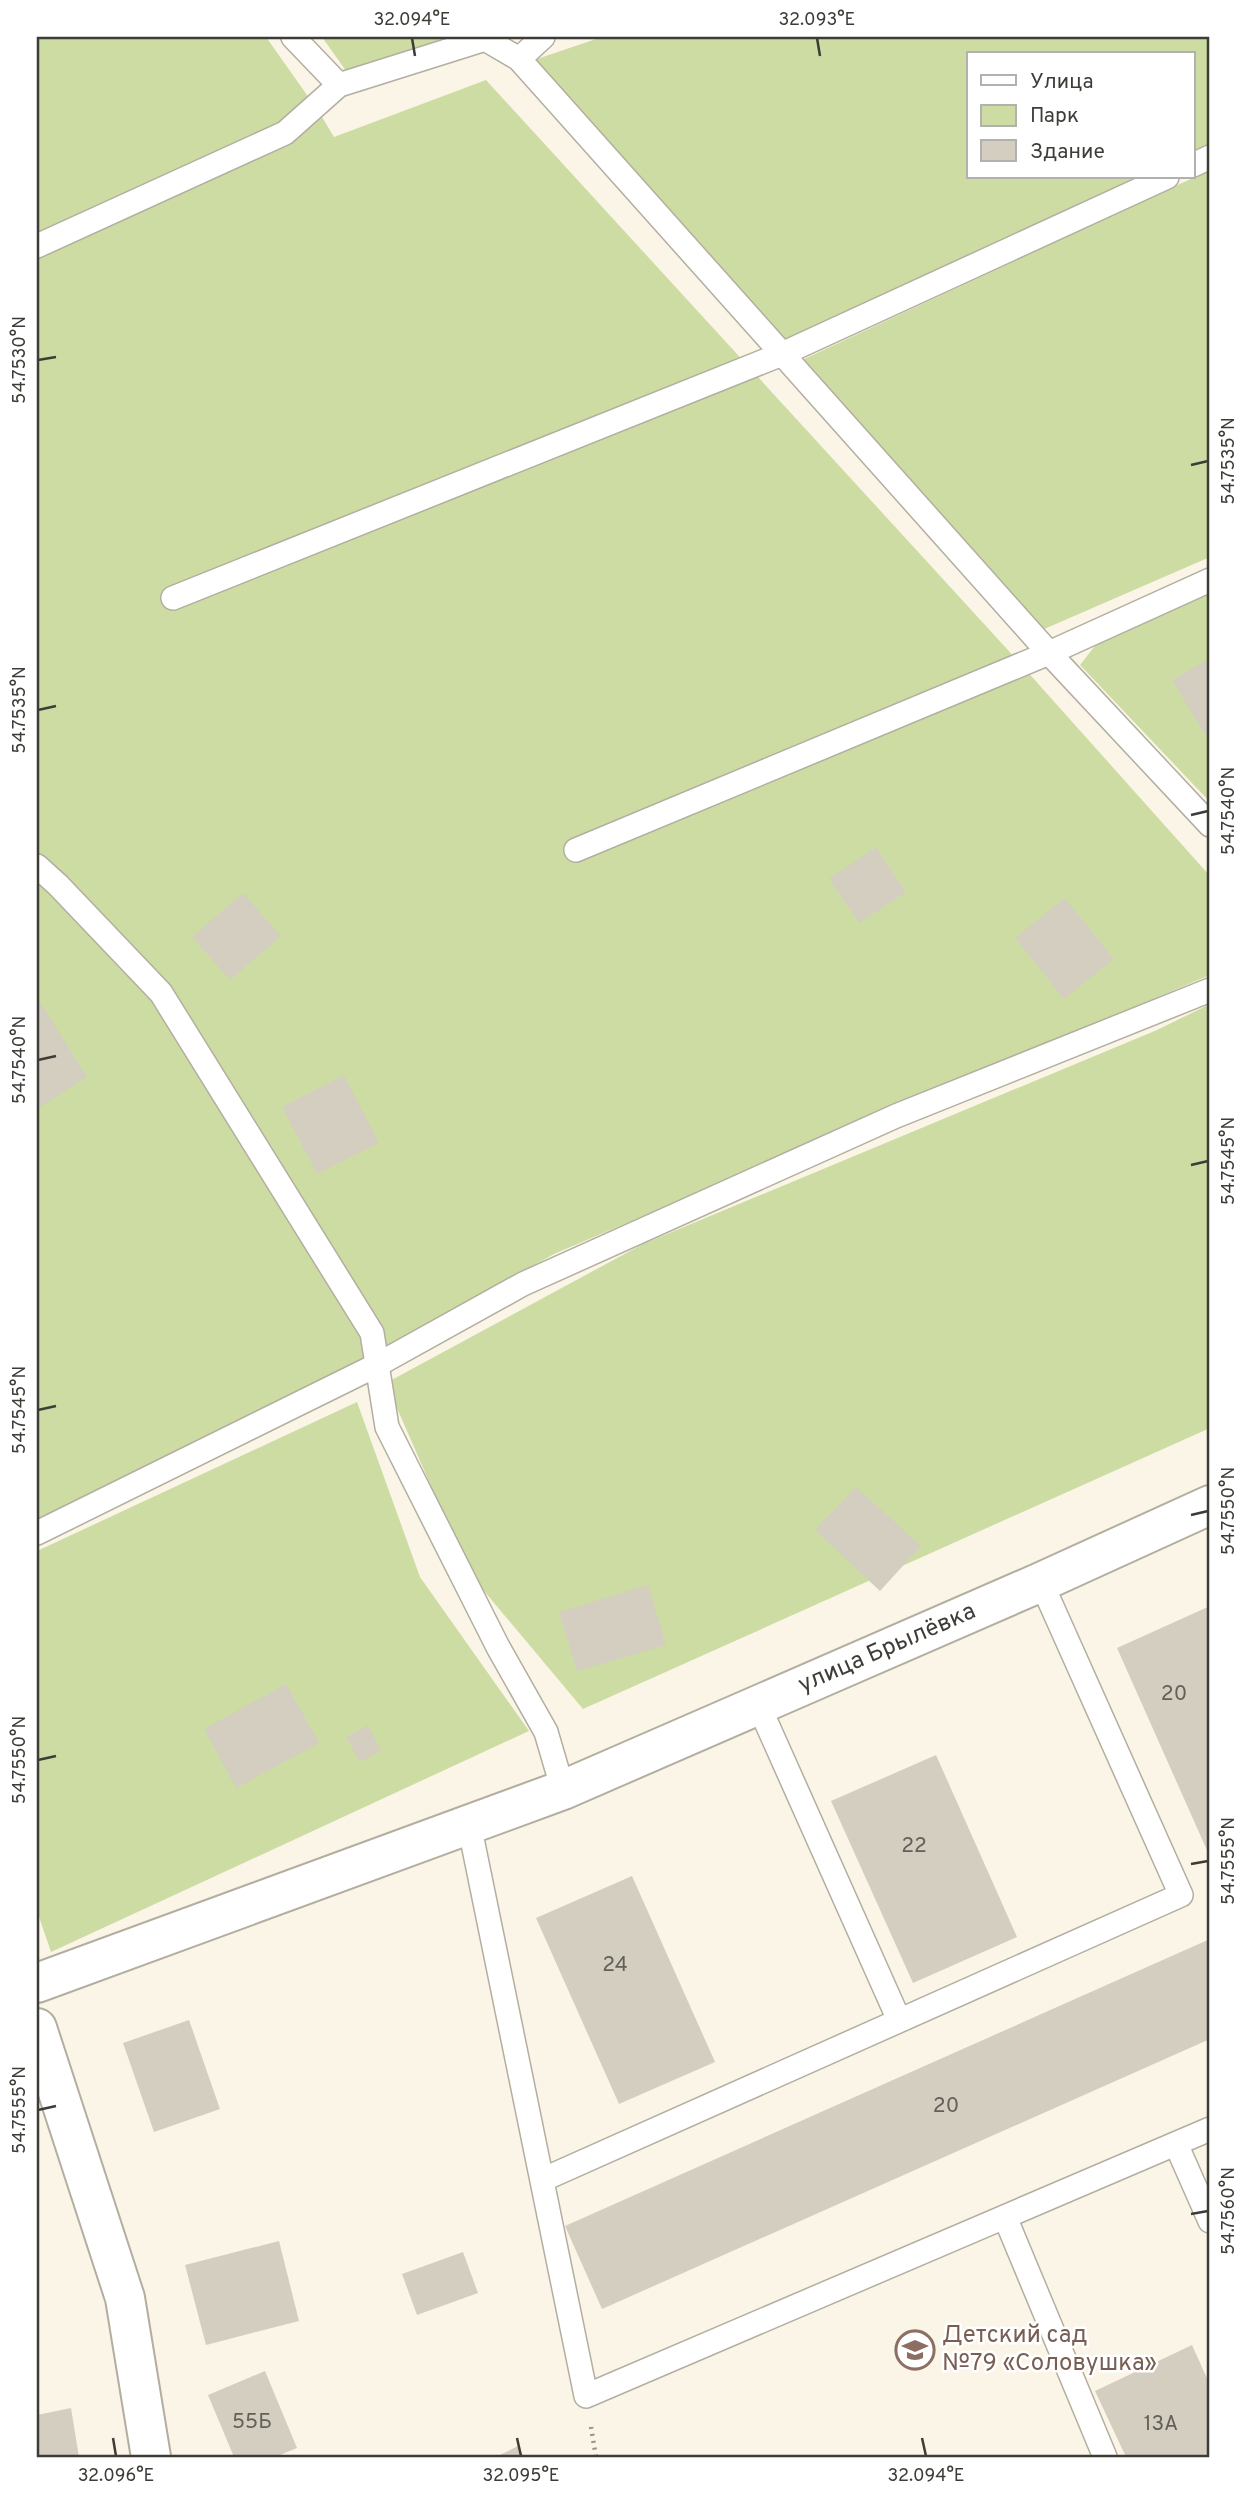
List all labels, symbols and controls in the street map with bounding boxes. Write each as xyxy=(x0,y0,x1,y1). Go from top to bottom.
text: 32.094°E xyxy=(373,9,451,32)
text: 32.093°E xyxy=(779,9,855,32)
legend xyxy=(967,52,1194,178)
text: Улица xyxy=(1030,69,1094,96)
text: Парк xyxy=(1030,103,1079,130)
text: Здание xyxy=(1030,139,1105,166)
text: 54.7530°N xyxy=(9,316,32,404)
text: 54.7535°N xyxy=(1218,417,1241,505)
text: 54.7535°N xyxy=(9,666,32,754)
text: 54.7540°N xyxy=(1218,767,1241,855)
text: 54.7540°N xyxy=(9,1016,32,1104)
text: 54.7545°N xyxy=(1218,1117,1241,1205)
text: 54.7545°N xyxy=(9,1366,32,1454)
text: 54.7550°N xyxy=(1218,1467,1241,1555)
street label: улица Брылёвка xyxy=(794,1597,981,1701)
house number: 20 xyxy=(1161,1681,1187,1708)
text: 54.7550°N xyxy=(9,1716,32,1804)
text: 54.7555°N xyxy=(1218,1817,1241,1905)
house number: 22 xyxy=(901,1833,927,1860)
house number: 24 xyxy=(602,1952,628,1979)
text: 54.7555°N xyxy=(9,2066,32,2154)
house number: 20 xyxy=(933,2093,959,2120)
text: 54.7560°N xyxy=(1218,2167,1241,2255)
place label: Детский сад №79 «Соловушка» xyxy=(942,2321,1157,2379)
school or university icon: Детский сад №79 «Соловушка» xyxy=(894,2329,936,2371)
house number: 55Б xyxy=(232,2409,272,2436)
house number: 13А xyxy=(1144,2411,1178,2438)
text: 32.096°E xyxy=(78,2465,154,2488)
text: 32.095°E xyxy=(482,2465,560,2488)
text: 32.094°E xyxy=(887,2465,965,2488)

